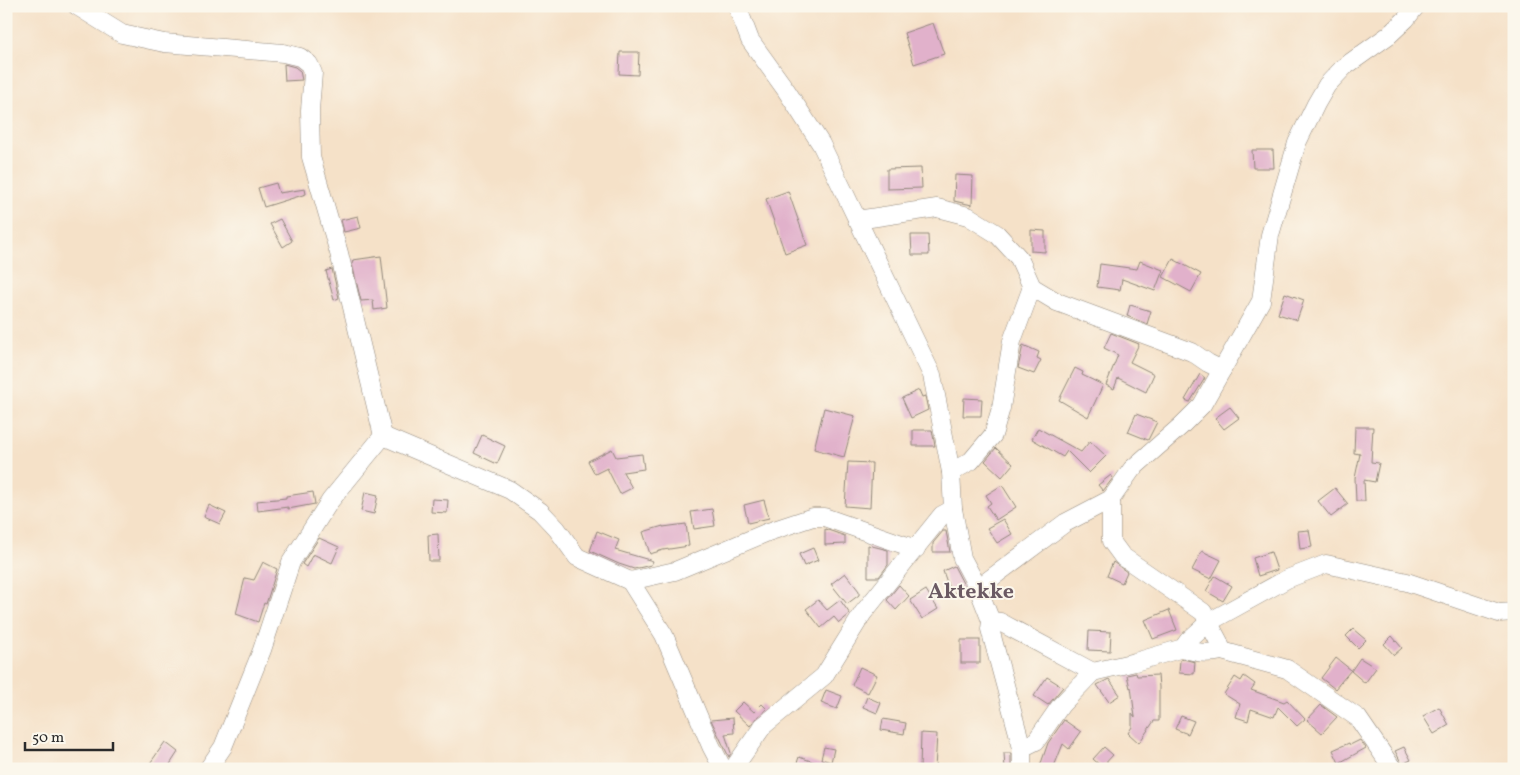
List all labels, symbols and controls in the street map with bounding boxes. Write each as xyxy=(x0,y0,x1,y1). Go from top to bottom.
district label: Aktekke xyxy=(928,577,1014,608)
scale bar xyxy=(25,720,112,752)
text: 50 m xyxy=(32,728,64,749)

